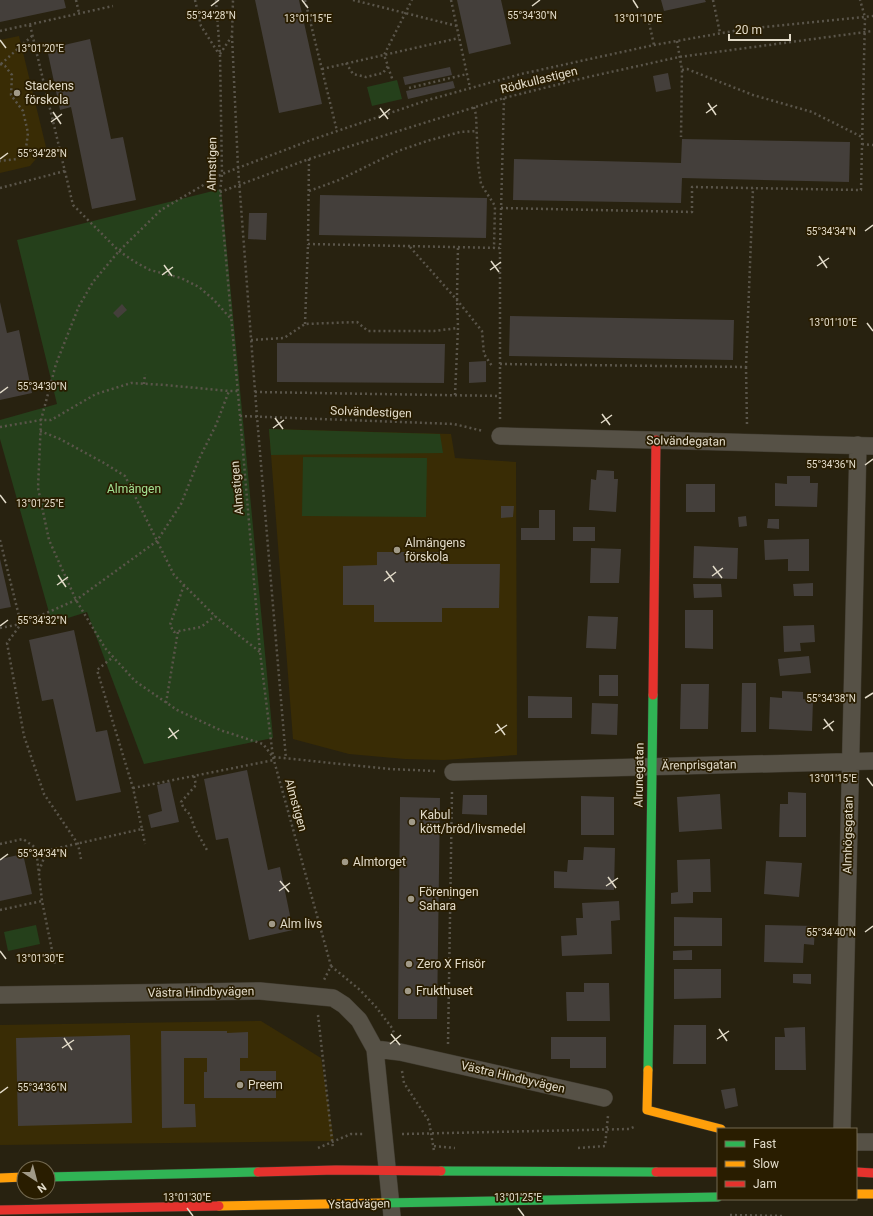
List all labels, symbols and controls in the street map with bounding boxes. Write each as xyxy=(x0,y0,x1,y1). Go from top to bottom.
text: 55°34'28"N xyxy=(186,10,236,21)
text: 55°34'30"N xyxy=(507,10,557,21)
text: 13°01'15"E xyxy=(284,13,332,24)
text: 13°01'10"E xyxy=(614,13,662,24)
scale bar xyxy=(729,16,790,42)
text: 20 m xyxy=(735,23,762,37)
text: 13°01'20"E xyxy=(16,43,64,54)
street label: Rödkullastigen xyxy=(499,64,579,96)
place label: Stackens förskola xyxy=(25,79,74,107)
marker: Stackens förskola xyxy=(12,88,22,98)
street label: Almstigen xyxy=(205,137,219,191)
text: 55°34'28"N xyxy=(17,148,67,159)
text: 55°34'34"N xyxy=(806,226,856,237)
text: 13°01'10"E xyxy=(809,317,857,328)
text: 55°34'30"N xyxy=(17,381,67,392)
street label: Solvändestigen xyxy=(330,404,412,420)
street label: Solvändegatan xyxy=(646,433,726,449)
text: 55°34'36"N xyxy=(806,459,856,470)
street label: Almstigen xyxy=(228,460,246,516)
park label: Almängen xyxy=(107,482,161,496)
text: 13°01'25"E xyxy=(16,498,64,509)
place label: Almängens förskola xyxy=(405,536,465,564)
marker: Almängens förskola xyxy=(392,545,402,555)
text: 55°34'32"N xyxy=(17,615,67,626)
text: 55°34'38"N xyxy=(806,693,856,704)
street label: Alrunegatan xyxy=(631,742,647,808)
street label: Ärenprisgatan xyxy=(661,756,737,773)
text: 13°01'15"E xyxy=(809,773,857,784)
street label: Almstigen xyxy=(282,777,310,833)
street label: Almhögsgatan xyxy=(840,796,856,874)
place label: Kabul kött/bröd/livsmedel xyxy=(420,808,526,836)
marker: Kabul kött/bröd/livsmedel xyxy=(407,817,417,827)
text: 55°34'34"N xyxy=(17,848,67,859)
place label: Almtorget xyxy=(353,855,406,869)
marker: Almtorget xyxy=(340,857,350,867)
place label: Föreningen Sahara xyxy=(419,885,479,913)
marker: Föreningen Sahara xyxy=(406,894,416,904)
place label: Alm livs xyxy=(280,917,322,931)
marker: Alm livs xyxy=(267,919,277,929)
text: 55°34'40"N xyxy=(806,927,856,938)
text: 13°01'30"E xyxy=(16,953,64,964)
place label: Zero X Frisör xyxy=(417,957,485,971)
marker: Zero X Frisör xyxy=(404,959,414,969)
street label: Västra Hindbyvägen xyxy=(148,984,254,1000)
place label: Frukthuset xyxy=(416,984,473,998)
marker: Frukthuset xyxy=(403,986,413,996)
street label: Västra Hindbyvägen xyxy=(460,1058,566,1096)
place label: Preem xyxy=(248,1078,283,1092)
marker: Preem xyxy=(235,1080,245,1090)
text: 55°34'36"N xyxy=(17,1082,67,1093)
legend xyxy=(717,1128,857,1200)
text: Fast xyxy=(753,1137,776,1151)
text: Slow xyxy=(753,1157,779,1171)
north arrow xyxy=(16,1160,56,1200)
text: Jam xyxy=(753,1177,777,1191)
text: N xyxy=(34,1180,49,1195)
text: 13°01'30"E xyxy=(163,1192,211,1203)
text: 13°01'25"E xyxy=(494,1192,542,1203)
street label: Ystadvägen xyxy=(328,1196,390,1212)

